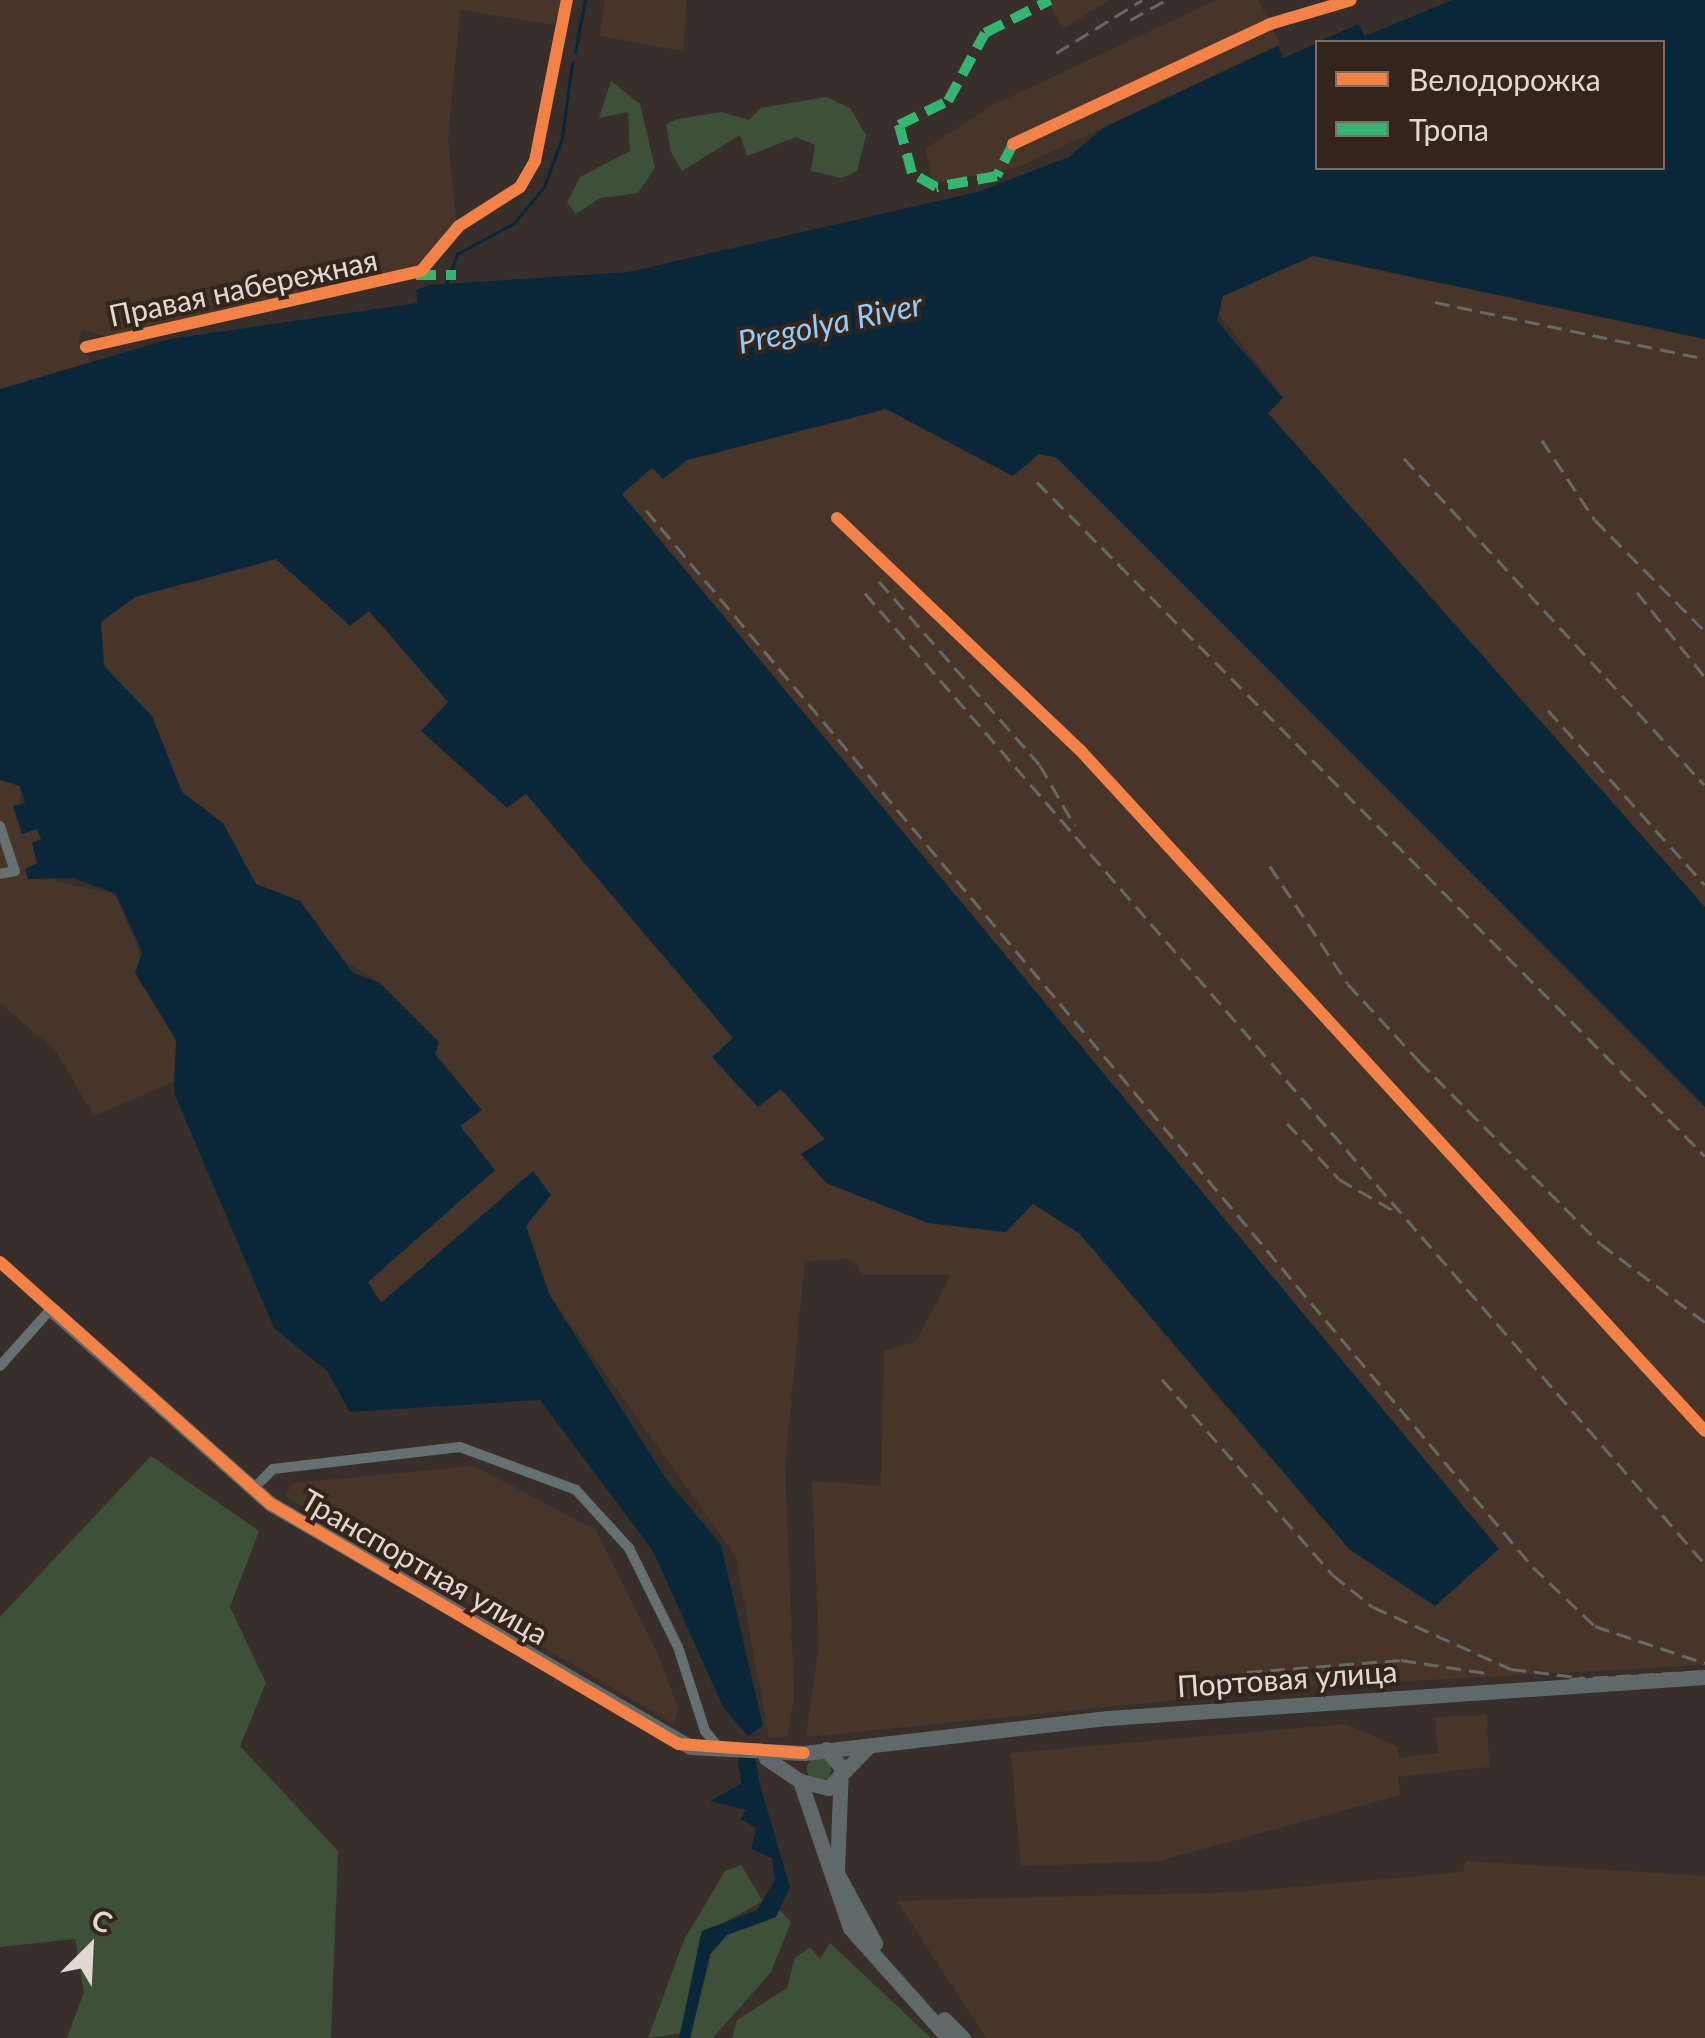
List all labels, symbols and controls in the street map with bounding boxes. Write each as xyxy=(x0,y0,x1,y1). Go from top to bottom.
legend xyxy=(1315,40,1665,170)
text: Велодорожка xyxy=(1409,61,1601,97)
text: Тропа xyxy=(1409,111,1489,147)
street label: Правая набережная xyxy=(105,241,381,333)
water label: Pregolya River xyxy=(734,285,926,361)
street label: Транспортная улица xyxy=(295,1481,555,1651)
street label: Портовая улица xyxy=(1176,1652,1398,1704)
north arrow xyxy=(40,1898,140,1998)
text: С xyxy=(87,1901,118,1940)

